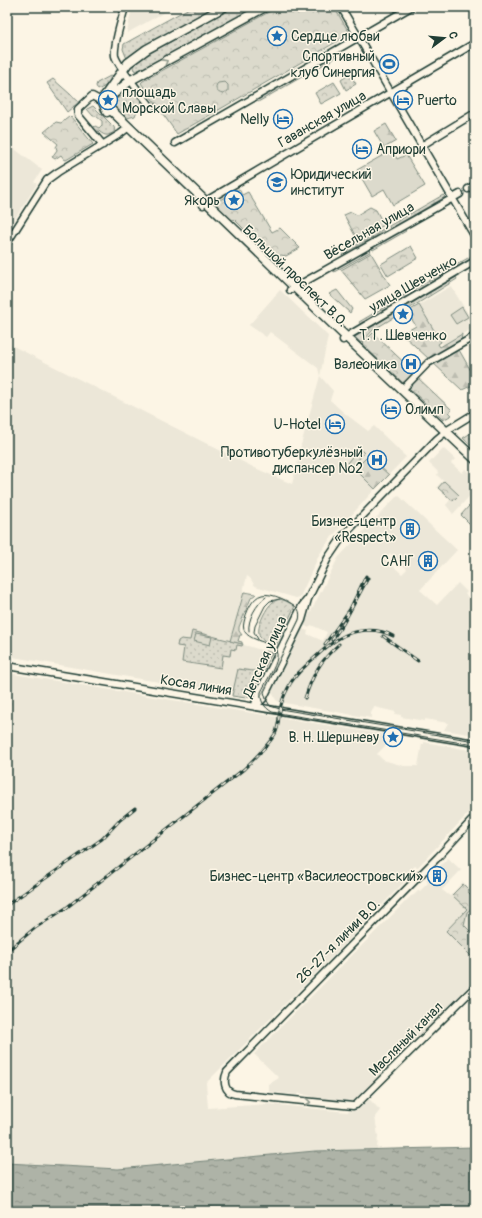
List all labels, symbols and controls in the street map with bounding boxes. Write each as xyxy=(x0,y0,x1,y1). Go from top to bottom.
north arrow xyxy=(424,18,464,58)
place icon: Сердце любви xyxy=(266,25,288,47)
place label: Сердце любви xyxy=(291,28,379,45)
text: С xyxy=(446,30,460,41)
place label: Спортивный клуб Синергия xyxy=(290,48,375,81)
sports icon: Спортивный клуб Синергия xyxy=(378,53,400,75)
one-way arrow xyxy=(161,59,168,66)
place label: площадь Морской Славы xyxy=(122,84,216,117)
street label: Гаванская улица xyxy=(275,87,369,151)
place icon: площадь Морской Славы xyxy=(97,89,119,111)
hotel icon: Puerto xyxy=(392,89,414,111)
place label: Puerto xyxy=(417,92,457,109)
hotel icon: Nelly xyxy=(272,108,294,130)
place label: Nelly xyxy=(240,111,269,128)
hotel icon: Априори xyxy=(351,138,373,160)
place label: Априори xyxy=(376,141,425,158)
place label: Юридический институт xyxy=(291,166,372,199)
school or university icon: Юридический институт xyxy=(266,171,288,193)
place icon: Якорь xyxy=(223,189,245,211)
place label: Якорь xyxy=(184,192,220,209)
street label: Вёсельная улица xyxy=(321,198,417,264)
street label: Большой проспект В.О. xyxy=(239,221,351,331)
street label: улица Шевченко xyxy=(365,252,460,317)
place icon: Т. Г. Шевченко xyxy=(392,303,414,325)
place label: Т. Г. Шевченко xyxy=(359,327,447,344)
hospital icon: Валеоника xyxy=(400,353,422,375)
place label: Валеоника xyxy=(334,356,397,373)
hotel icon: Олимп xyxy=(380,398,402,420)
place label: Олимп xyxy=(405,401,444,418)
hotel icon: U-Hotel xyxy=(324,413,346,435)
place label: U-Hotel xyxy=(274,416,321,433)
place label: Противотуберкулёзный диспансер №2 xyxy=(221,444,363,477)
hospital icon: Противотуберкулёзный диспансер №2 xyxy=(366,449,388,471)
place label: Бизнес-центр «Respect» xyxy=(311,513,396,546)
building icon: Бизнес-центр «Respect» xyxy=(399,518,421,540)
building icon: САНГ xyxy=(417,550,439,572)
place label: САНГ xyxy=(381,553,414,570)
street label: Детская улица xyxy=(239,614,291,701)
street label: Косая линия xyxy=(159,671,233,699)
place icon: В. Н. Шершневу xyxy=(382,726,404,748)
place label: В. Н. Шершневу xyxy=(288,729,379,746)
building icon: Бизнес-центр «Василеостровский» xyxy=(426,865,448,887)
place label: Бизнес-центр «Василеостровский» xyxy=(210,868,423,885)
street label: 26-27-я линии В.О. xyxy=(292,895,384,987)
street label: Масляный канал xyxy=(365,998,447,1080)
one-way arrow xyxy=(305,1097,311,1106)

